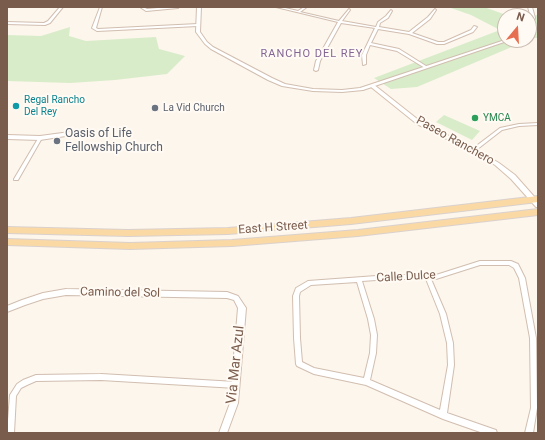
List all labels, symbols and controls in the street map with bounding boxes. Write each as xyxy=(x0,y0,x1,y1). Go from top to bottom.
north arrow xyxy=(497,8,537,48)
text: N xyxy=(515,10,526,24)
district label: RANCHO DEL REY xyxy=(261,47,363,61)
place label: Regal Rancho Del Rey xyxy=(24,94,85,118)
marker: Regal Rancho Del Rey xyxy=(11,101,21,111)
place label: La Vid Church xyxy=(163,102,225,114)
marker: La Vid Church xyxy=(150,103,160,113)
place label: YMCA xyxy=(483,112,511,124)
marker: YMCA xyxy=(470,113,480,123)
street label: Paseo Ranchero xyxy=(413,114,497,168)
place label: Oasis of Life Fellowship Church xyxy=(65,127,163,155)
marker: Oasis of Life Fellowship Church xyxy=(52,136,62,146)
street label: East H Street xyxy=(238,218,308,238)
street label: Calle Dulce xyxy=(376,268,436,286)
street label: Camino del Sol xyxy=(80,285,160,301)
street label: Via Mar Azul xyxy=(224,325,248,405)

